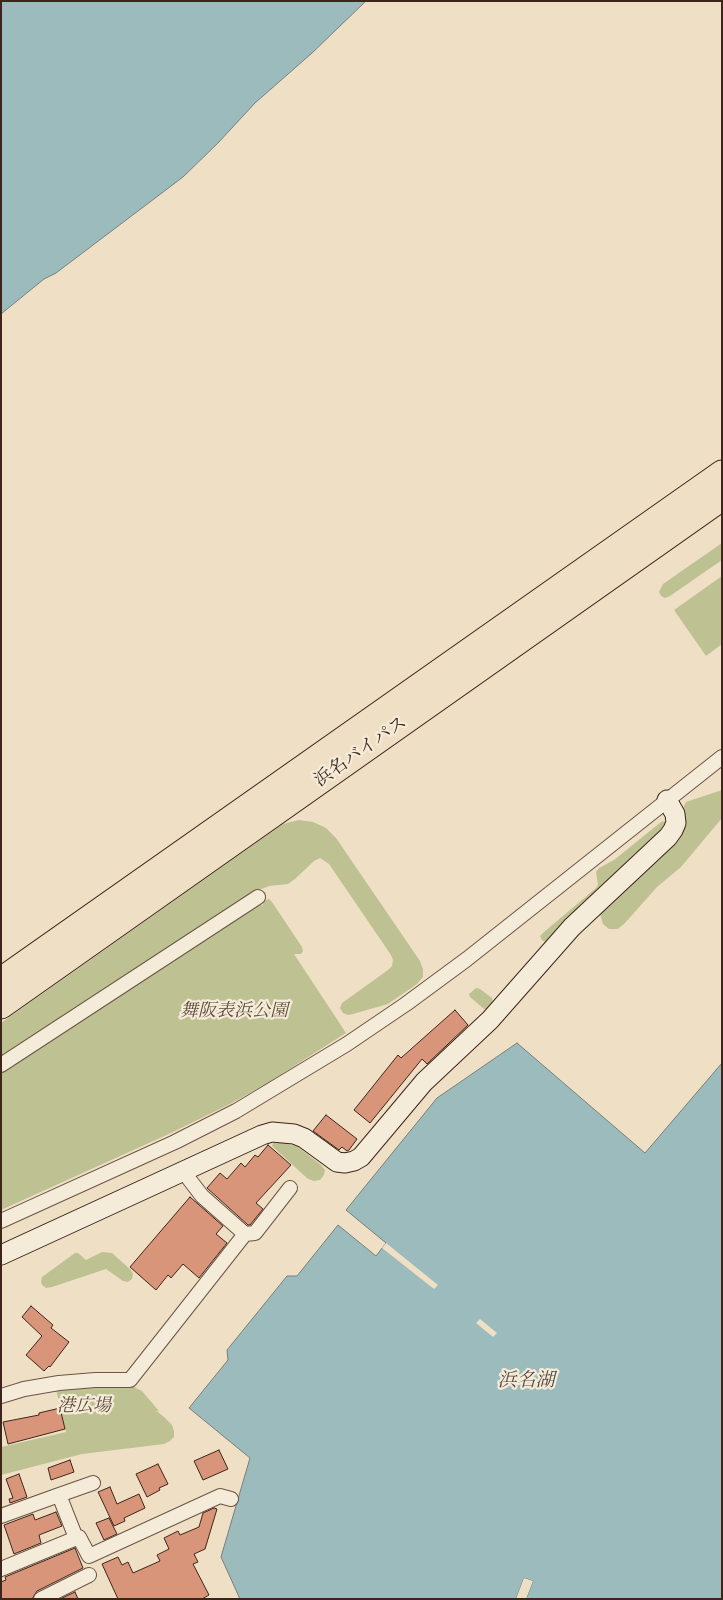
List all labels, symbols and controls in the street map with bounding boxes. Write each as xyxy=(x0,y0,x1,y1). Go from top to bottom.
street label: 浜名バイパス xyxy=(311,712,411,792)
park label: 舞阪表浜公園 xyxy=(180,1001,288,1023)
water label: 浜名湖 xyxy=(498,1370,554,1392)
park label: 港広場 xyxy=(57,1396,111,1418)

